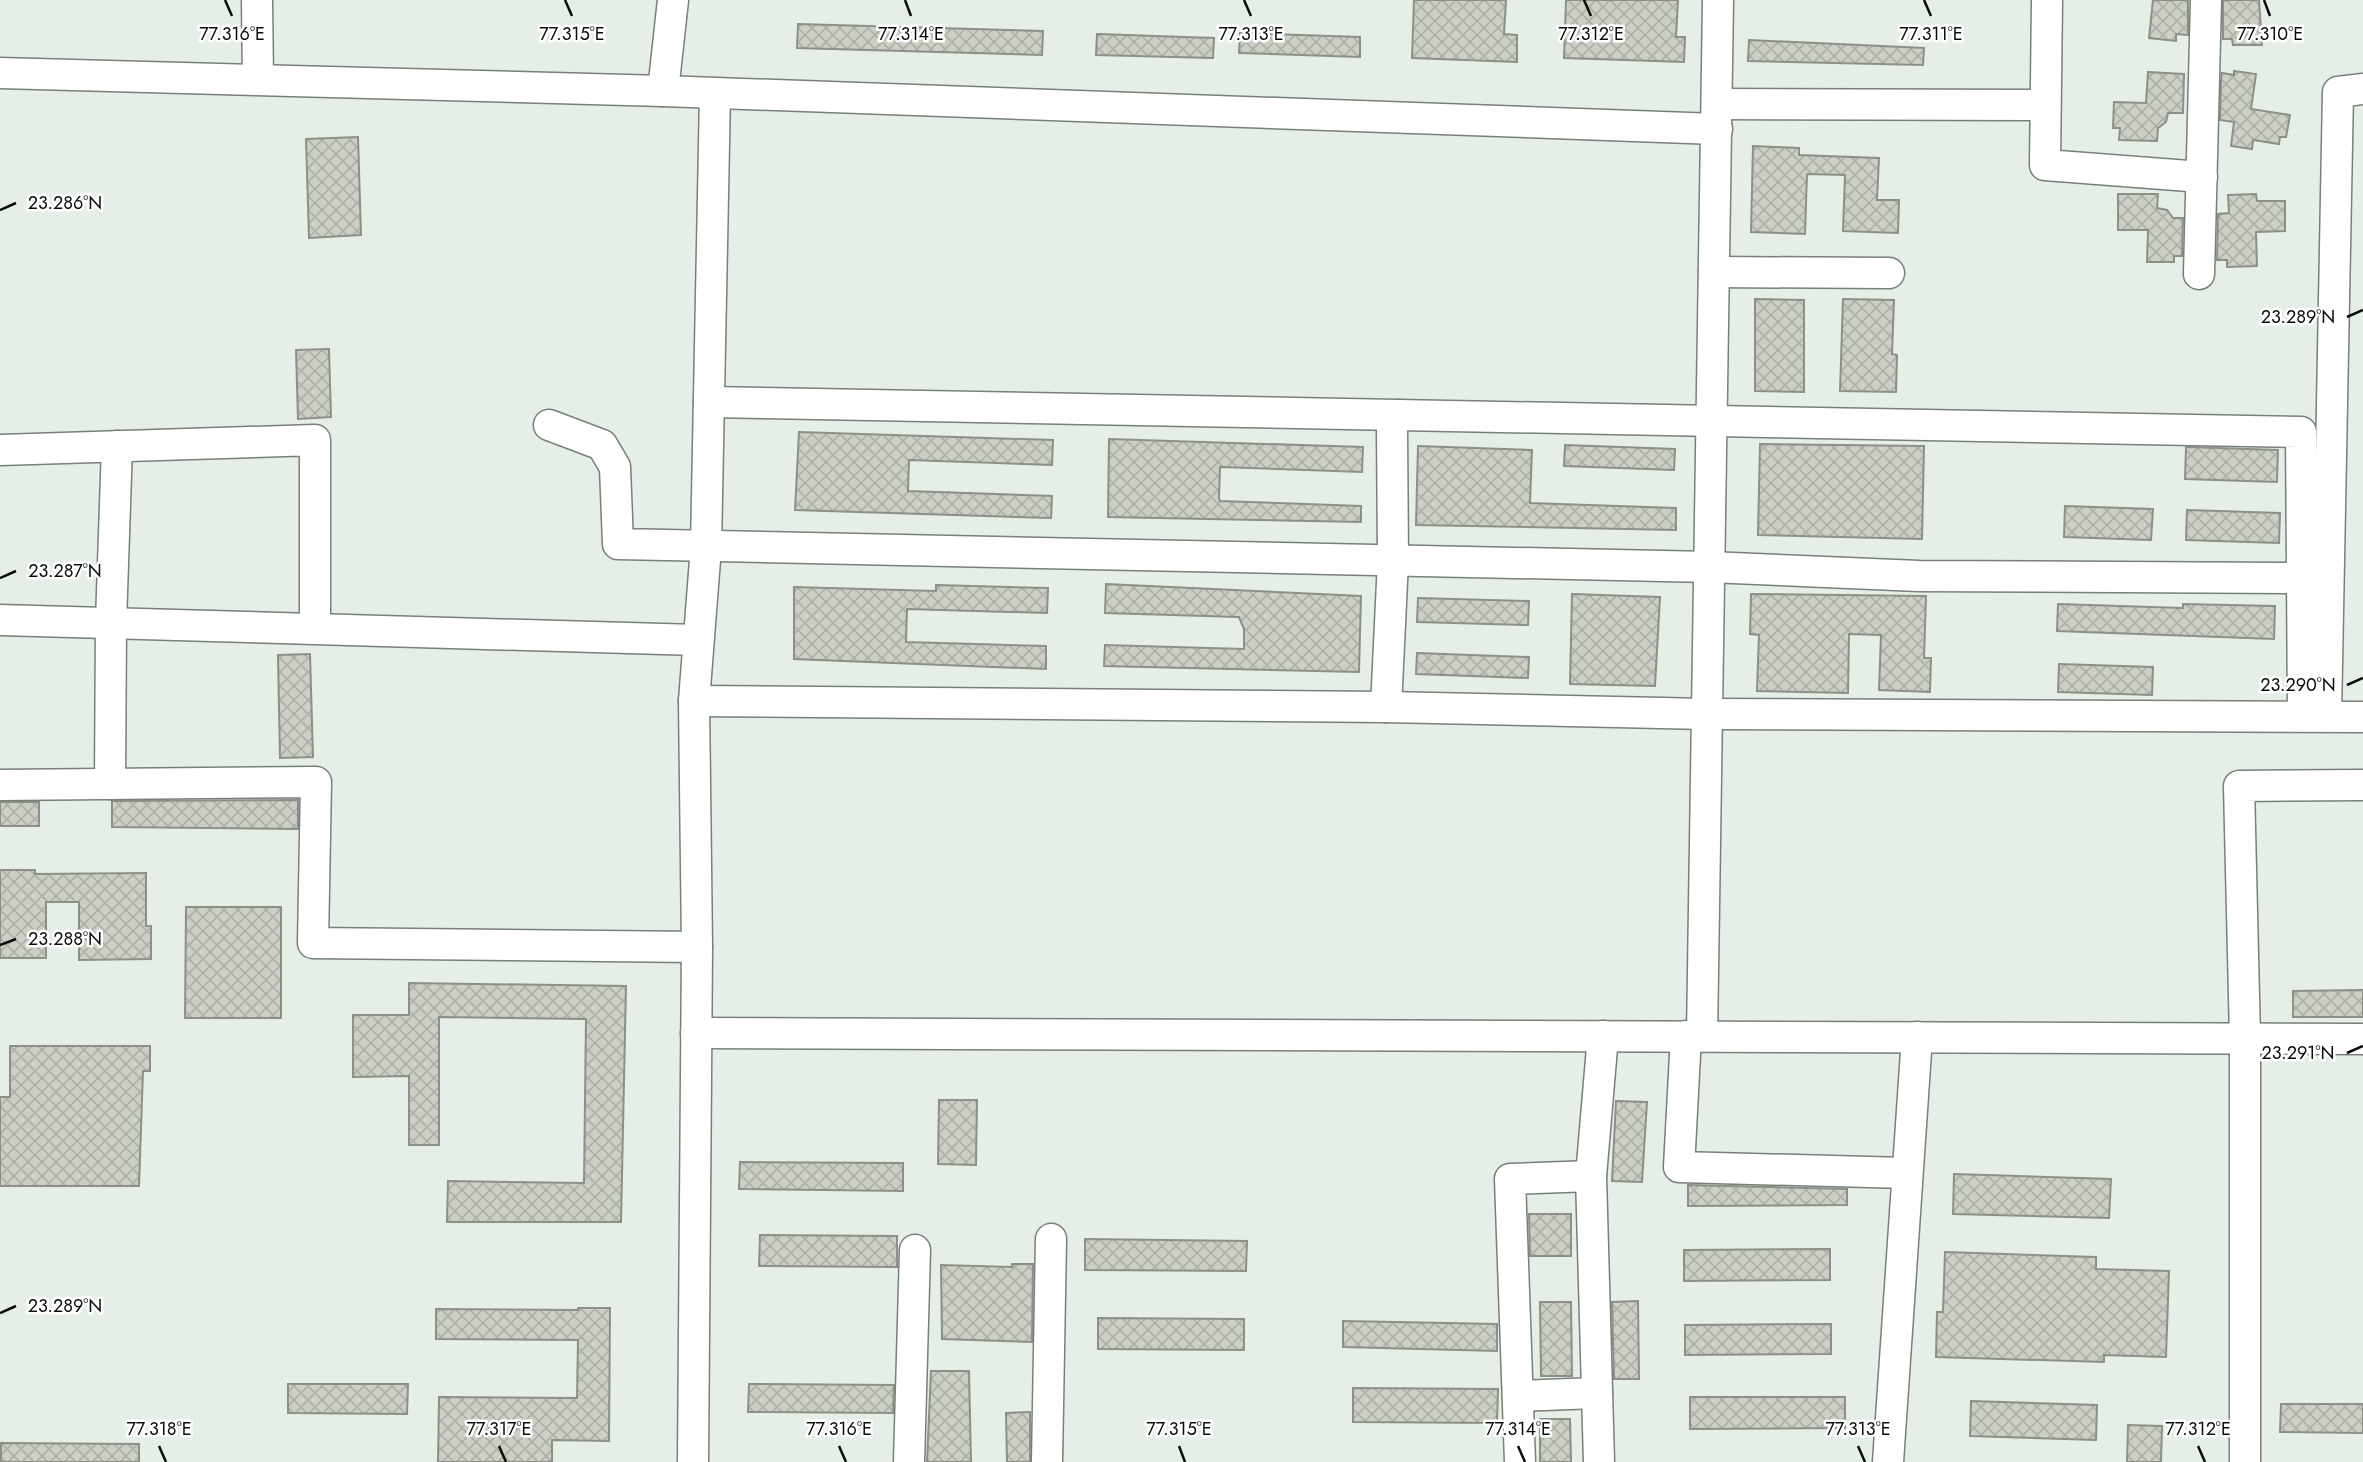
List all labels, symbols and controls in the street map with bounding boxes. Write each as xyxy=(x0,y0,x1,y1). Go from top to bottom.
text: 77.316°E xyxy=(199,21,265,47)
text: 77.315°E xyxy=(539,21,605,47)
text: 77.314°E xyxy=(878,21,944,47)
text: 77.313°E xyxy=(1218,21,1284,47)
text: 77.312°E xyxy=(1558,21,1624,47)
text: 77.311°E xyxy=(1899,21,1963,47)
text: 77.310°E xyxy=(2237,21,2303,47)
text: 23.286°N xyxy=(28,190,102,216)
text: 23.289°N xyxy=(2261,304,2335,330)
text: 23.287°N xyxy=(28,558,102,584)
text: 23.290°N xyxy=(2260,672,2336,698)
text: 23.288°N xyxy=(28,926,102,952)
text: 23.291°N xyxy=(2262,1040,2334,1066)
text: 23.289°N xyxy=(28,1293,102,1319)
text: 77.318°E xyxy=(126,1416,192,1442)
text: 77.317°E xyxy=(467,1416,531,1442)
text: 77.316°E xyxy=(806,1416,872,1442)
text: 77.315°E xyxy=(1146,1416,1212,1442)
text: 77.314°E xyxy=(1485,1416,1551,1442)
text: 77.313°E xyxy=(1825,1416,1891,1442)
text: 77.312°E xyxy=(2165,1416,2231,1442)

